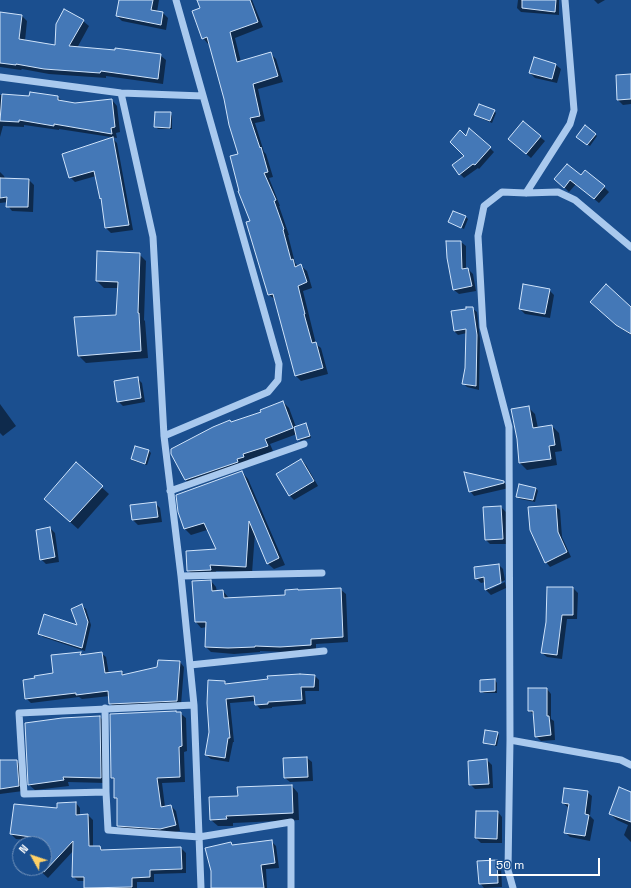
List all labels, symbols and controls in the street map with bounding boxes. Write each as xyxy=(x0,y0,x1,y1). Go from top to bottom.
north arrow xyxy=(12,836,52,876)
text: N xyxy=(16,842,31,856)
scale bar xyxy=(491,850,602,876)
text: 50 m xyxy=(496,857,524,873)

